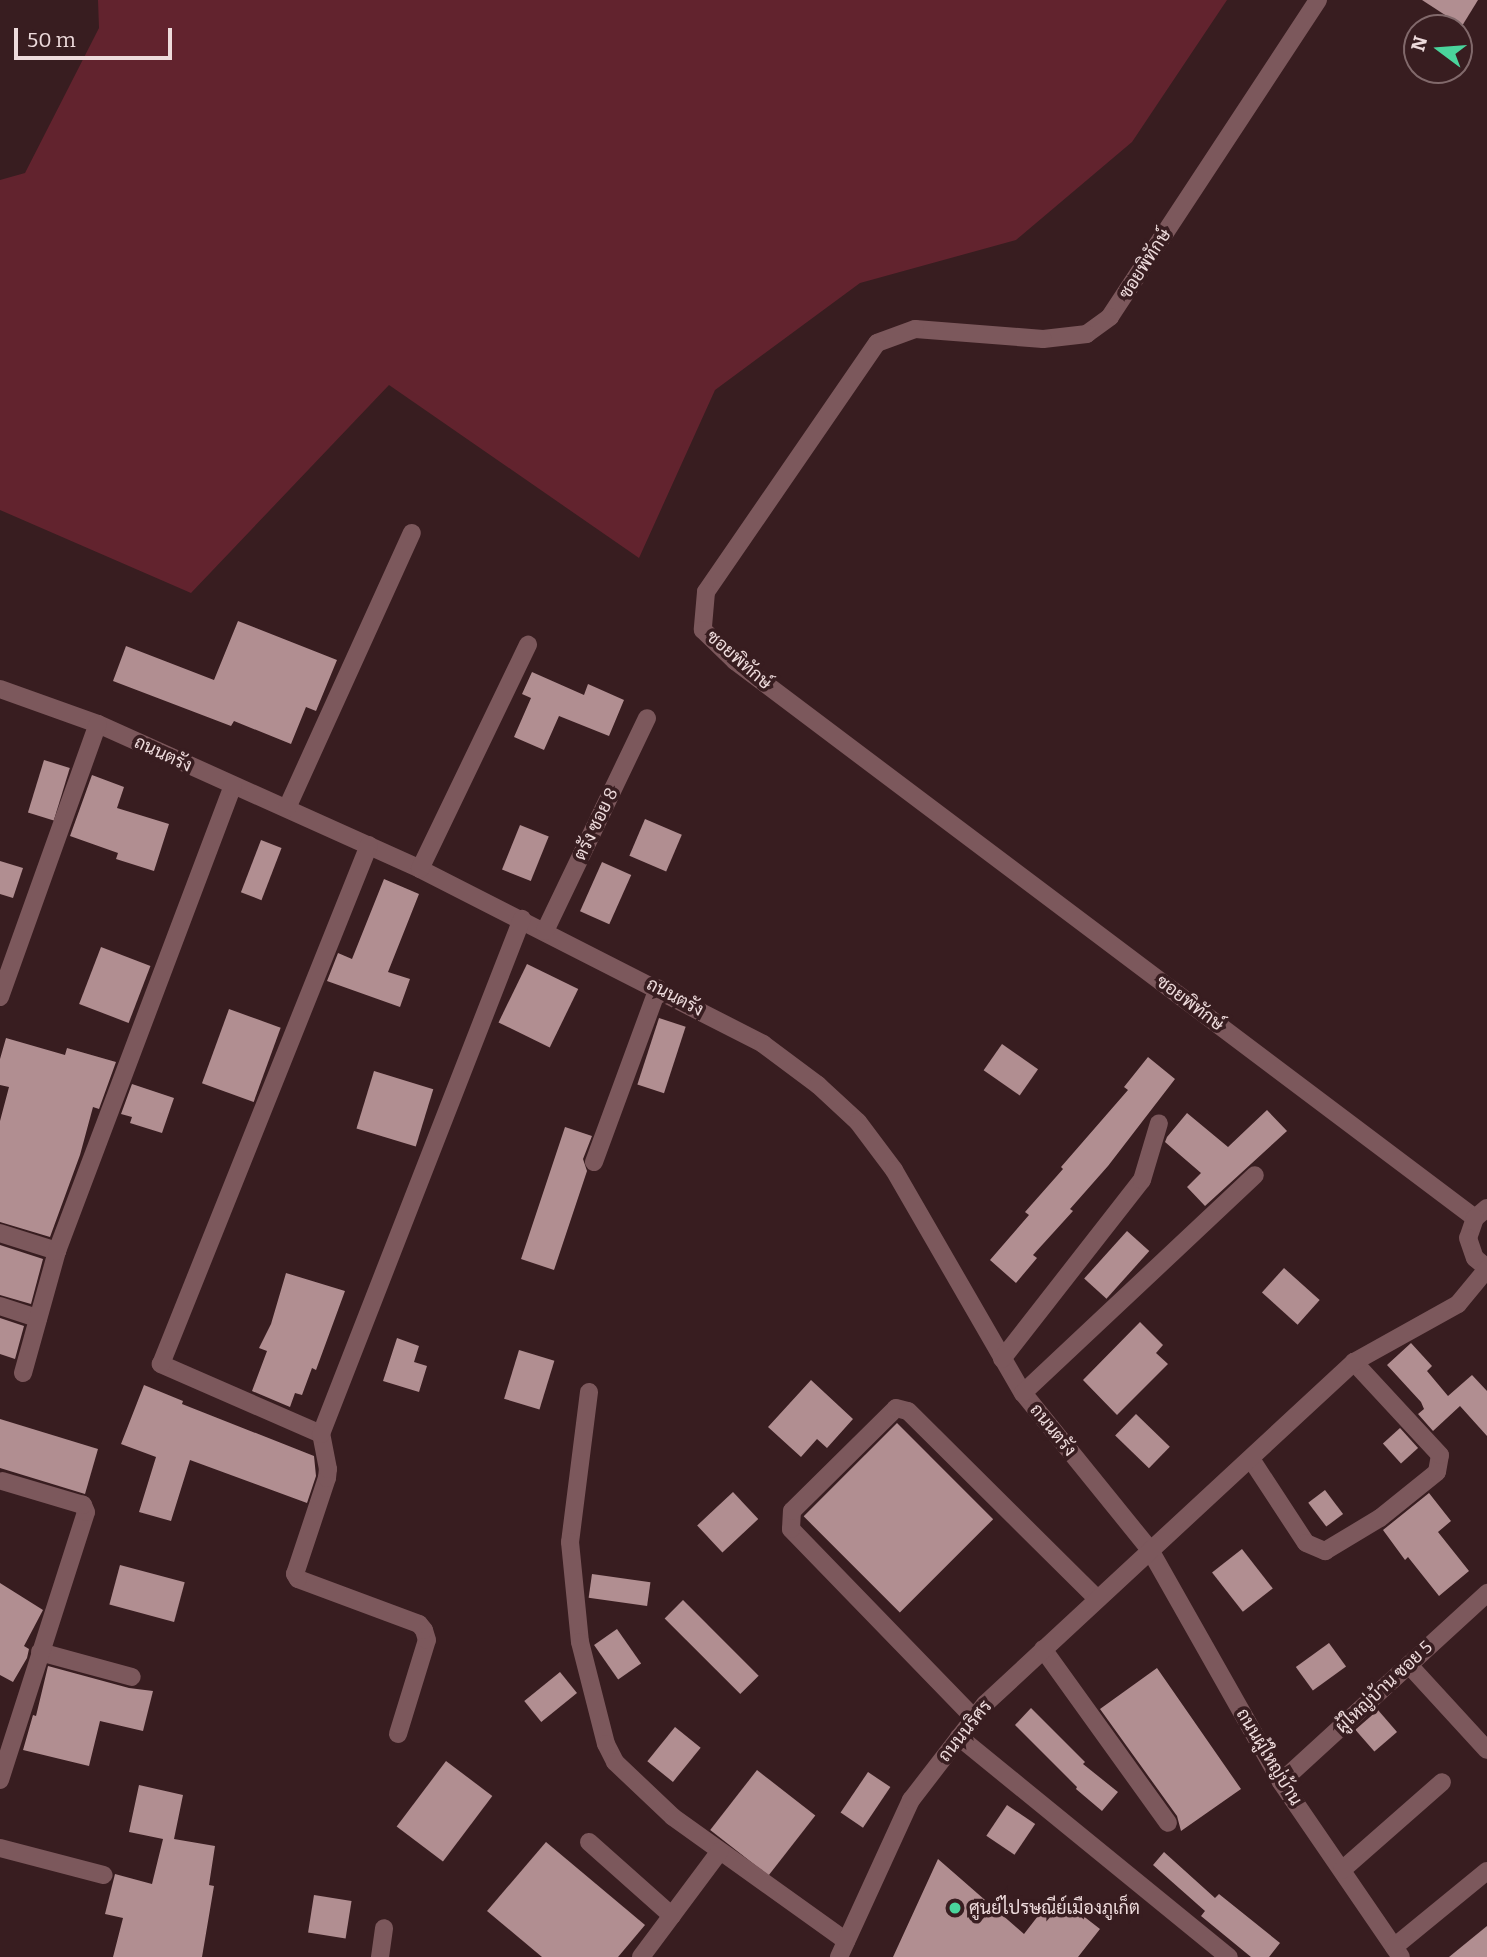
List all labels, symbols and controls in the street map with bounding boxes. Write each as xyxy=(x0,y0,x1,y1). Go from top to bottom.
scale bar xyxy=(18,14,175,58)
north arrow xyxy=(1403,14,1473,84)
text: 50 m xyxy=(27,27,76,53)
text: N xyxy=(1406,33,1432,54)
street label: ซอยพิทักษ์ xyxy=(1114,225,1176,303)
street label: ซอยพิทักษ์ xyxy=(702,626,776,694)
street label: ถนนตรัง xyxy=(131,731,195,777)
street label: ตรัง ซอย 8 xyxy=(569,784,623,864)
street label: ซอยพิทักษ์ xyxy=(1152,971,1228,1035)
street label: ถนนตรัง xyxy=(643,973,707,1021)
street label: ถนนตรัง xyxy=(1025,1399,1081,1461)
street label: ผู้ใหญ่บ้าน ซอย 5 xyxy=(1331,1636,1437,1738)
street label: ถนนนริศร xyxy=(934,1696,996,1766)
street label: ถนนผู้ใหญ่บ้าน xyxy=(1232,1704,1306,1810)
place label: ศูนย์ไปรษณีย์เมืองภูเก็ต xyxy=(969,1897,1140,1919)
marker: ศูนย์ไปรษณีย์เมืองภูเก็ต xyxy=(947,1900,963,1916)

